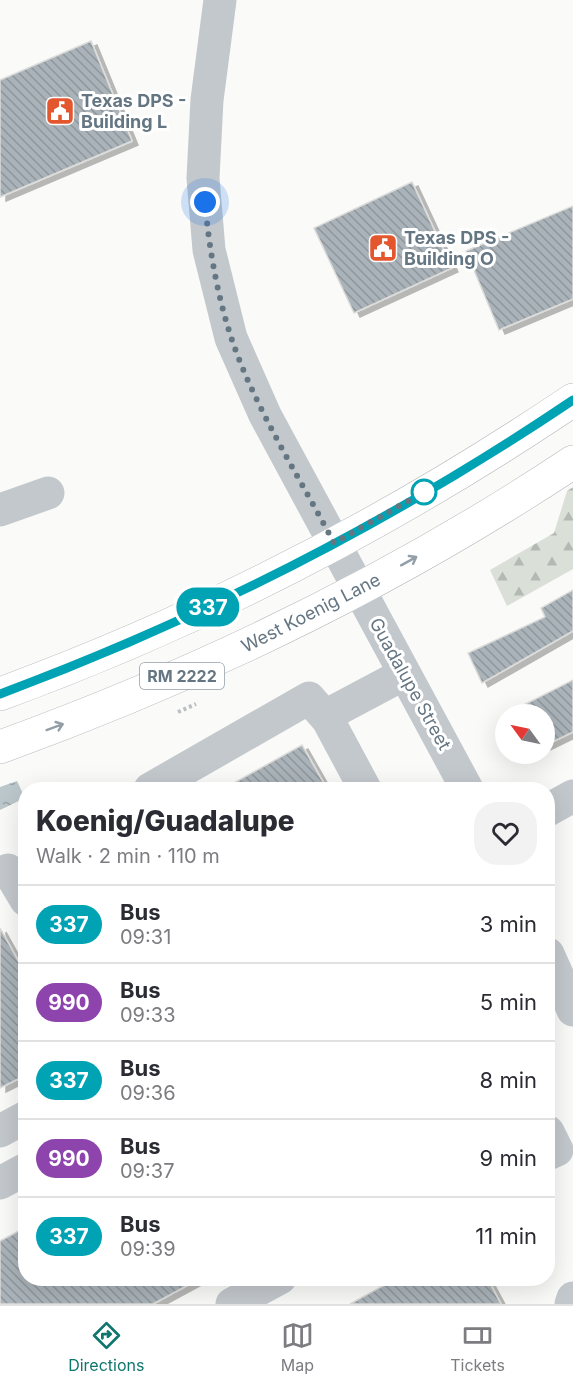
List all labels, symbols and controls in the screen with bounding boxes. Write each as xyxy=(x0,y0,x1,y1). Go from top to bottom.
place label: Texas DPS - Building L xyxy=(81,90,186,132)
public building icon: Texas DPS - Building L xyxy=(44,95,76,127)
your location xyxy=(190,187,220,217)
place label: Texas DPS - Building O xyxy=(404,227,509,269)
public building icon: Texas DPS - Building O xyxy=(367,232,399,264)
unlabelled marker xyxy=(411,479,437,505)
one-way arrow xyxy=(400,555,417,567)
street label: West Koenig Lane xyxy=(238,568,384,657)
line badge: 337 xyxy=(174,588,242,626)
text: 337 xyxy=(188,595,228,620)
street label: Guadalupe Street xyxy=(365,614,455,754)
road number: RM 2222 xyxy=(140,663,224,689)
north arrow xyxy=(495,704,555,764)
map controls xyxy=(495,704,555,764)
one-way arrow xyxy=(45,721,64,732)
button: heart xyxy=(474,802,537,865)
text: Koenig/Guadalupe xyxy=(36,804,295,838)
text: Walk · 2 min · 110 m xyxy=(36,844,220,868)
text: Bus xyxy=(120,899,161,925)
text: 3 min xyxy=(480,911,537,937)
text: 337 xyxy=(49,912,89,937)
text: 09:31 xyxy=(120,925,171,949)
text: Bus xyxy=(120,977,161,1003)
text: 5 min xyxy=(480,989,537,1015)
text: 990 xyxy=(48,990,90,1015)
text: 09:33 xyxy=(120,1003,176,1027)
text: Bus xyxy=(120,1055,161,1081)
text: 8 min xyxy=(480,1067,537,1093)
text: 337 xyxy=(49,1068,89,1093)
text: 09:36 xyxy=(120,1081,176,1105)
text: Bus xyxy=(120,1133,161,1159)
text: 9 min xyxy=(480,1145,537,1171)
text: 990 xyxy=(48,1146,90,1171)
text: 09:37 xyxy=(120,1159,174,1183)
text: Bus xyxy=(120,1211,161,1237)
text: 11 min xyxy=(475,1223,537,1249)
text: 337 xyxy=(49,1224,89,1249)
text: 09:39 xyxy=(120,1237,176,1261)
tab: Directions xyxy=(68,1319,144,1375)
tab: Map xyxy=(281,1319,314,1375)
tab: Tickets xyxy=(450,1319,505,1375)

